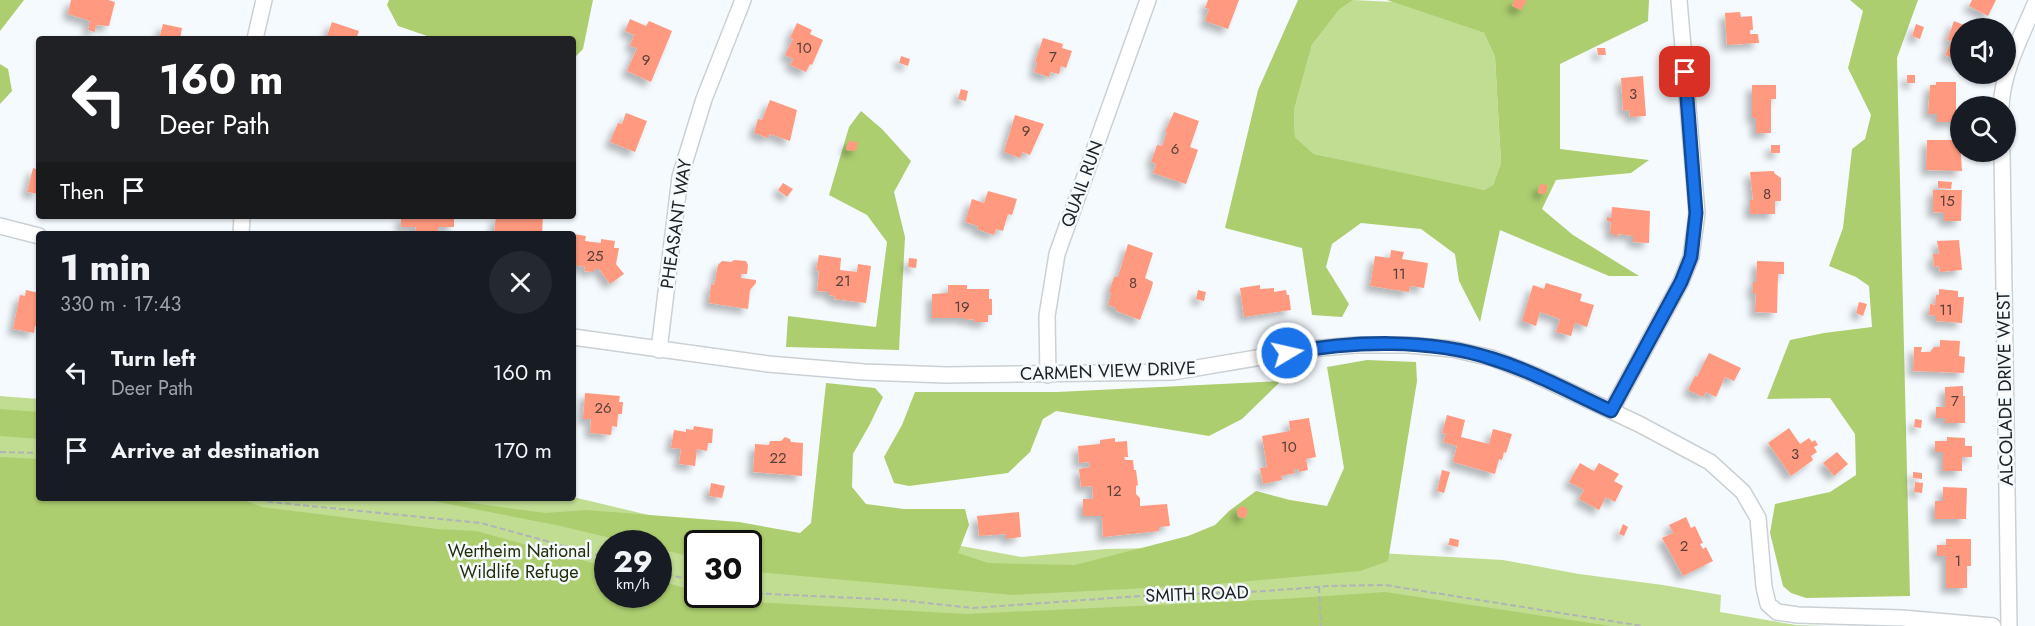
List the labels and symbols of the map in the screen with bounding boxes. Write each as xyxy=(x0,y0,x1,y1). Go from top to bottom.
house number: 10 xyxy=(796,37,812,59)
house number: 7 xyxy=(1049,46,1057,68)
pin xyxy=(1659,46,1710,97)
house number: 9 xyxy=(642,49,650,71)
house number: 3 xyxy=(1629,83,1637,105)
house number: 9 xyxy=(1022,120,1030,142)
street label: QUAIL RUN xyxy=(1054,137,1110,231)
house number: 6 xyxy=(1171,138,1179,160)
street label: PHEASANT WAY xyxy=(654,157,698,291)
house number: 8 xyxy=(1763,183,1771,205)
house number: 15 xyxy=(1939,190,1955,212)
house number: 25 xyxy=(587,245,604,267)
house number: 11 xyxy=(1392,263,1406,285)
house number: 21 xyxy=(835,270,851,292)
house number: 8 xyxy=(1129,272,1137,294)
street label: ALCOLADE DRIVE WEST xyxy=(1990,291,2020,486)
house number: 19 xyxy=(954,296,970,318)
house number: 11 xyxy=(1939,299,1953,321)
position arrow xyxy=(1255,321,1319,385)
street label: CARMEN VIEW DRIVE xyxy=(1020,355,1196,387)
house number: 7 xyxy=(1951,390,1959,412)
house number: 26 xyxy=(594,397,612,419)
house number: 10 xyxy=(1281,436,1297,458)
house number: 3 xyxy=(1791,443,1799,465)
house number: 22 xyxy=(769,447,787,469)
house number: 12 xyxy=(1106,480,1122,502)
speed limit sign: 30 xyxy=(684,530,762,608)
house number: 2 xyxy=(1680,535,1688,557)
park label: Wertheim National Wildlife Refuge xyxy=(448,538,590,585)
house number: 1 xyxy=(1955,550,1961,572)
street label: SMITH ROAD xyxy=(1145,579,1249,609)

